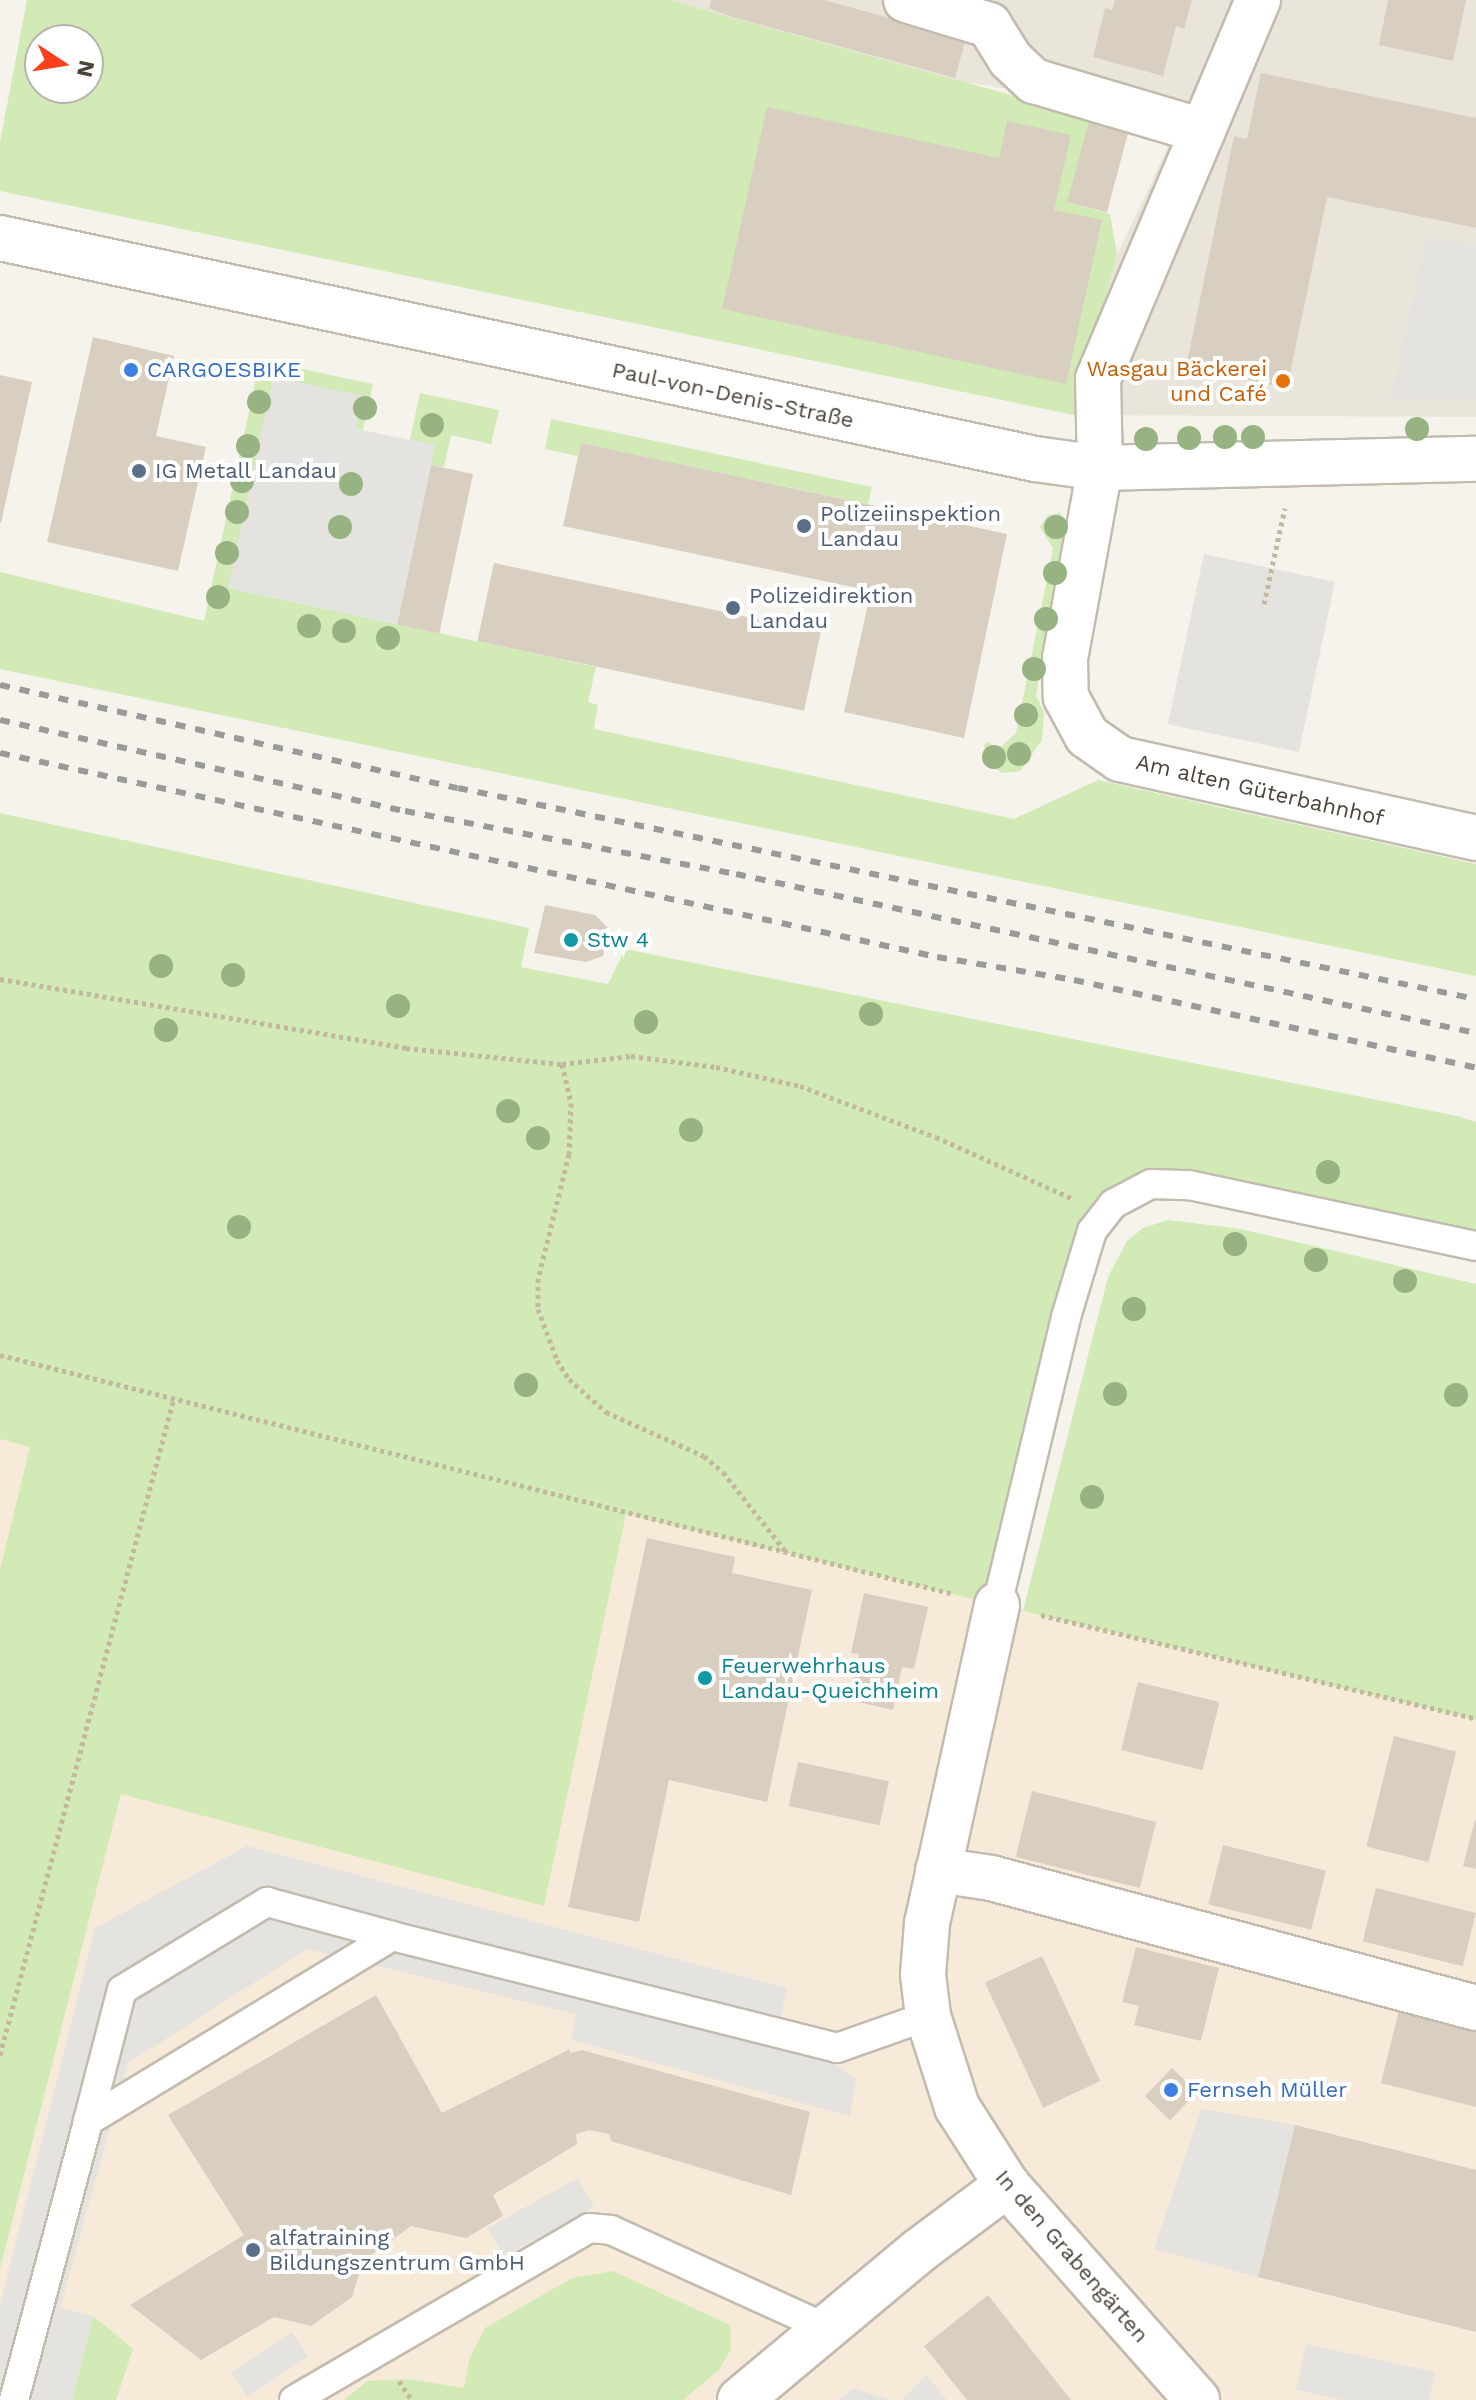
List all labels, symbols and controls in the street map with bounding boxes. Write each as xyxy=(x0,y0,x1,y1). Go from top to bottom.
north arrow xyxy=(24,24,104,104)
text: N xyxy=(72,58,100,79)
place label: Wasgau Bäckerei und Café xyxy=(1086,355,1267,406)
street label: Paul-von-Denis-Straße xyxy=(610,356,856,434)
place label: CARGOESBIKE xyxy=(147,357,301,383)
marker: CARGOESBIKE xyxy=(122,361,140,379)
marker: Wasgau Bäckerei und Café xyxy=(1274,372,1292,390)
place label: IG Metall Landau xyxy=(155,458,338,484)
marker: IG Metall Landau xyxy=(130,462,148,480)
place label: Polizeiinspektion Landau xyxy=(820,500,1001,552)
marker: Polizeiinspektion Landau xyxy=(795,517,813,535)
place label: Polizeidirektion Landau xyxy=(749,582,913,634)
marker: Polizeidirektion Landau xyxy=(724,599,742,617)
street label: Am alten Güterbahnhof xyxy=(1133,749,1387,831)
place label: Stw 4 xyxy=(587,927,650,953)
marker: Stw 4 xyxy=(562,931,580,949)
place label: Feuerwehrhaus Landau-Queichheim xyxy=(721,1652,939,1704)
marker: Feuerwehrhaus Landau-Queichheim xyxy=(696,1669,714,1687)
place label: Fernseh Müller xyxy=(1187,2077,1347,2103)
marker: Fernseh Müller xyxy=(1162,2081,1180,2099)
street label: In den Grabengärten xyxy=(990,2164,1154,2348)
place label: alfatraining Bildungszentrum GmbH xyxy=(269,2224,525,2276)
marker: alfatraining Bildungszentrum GmbH xyxy=(244,2241,262,2259)

